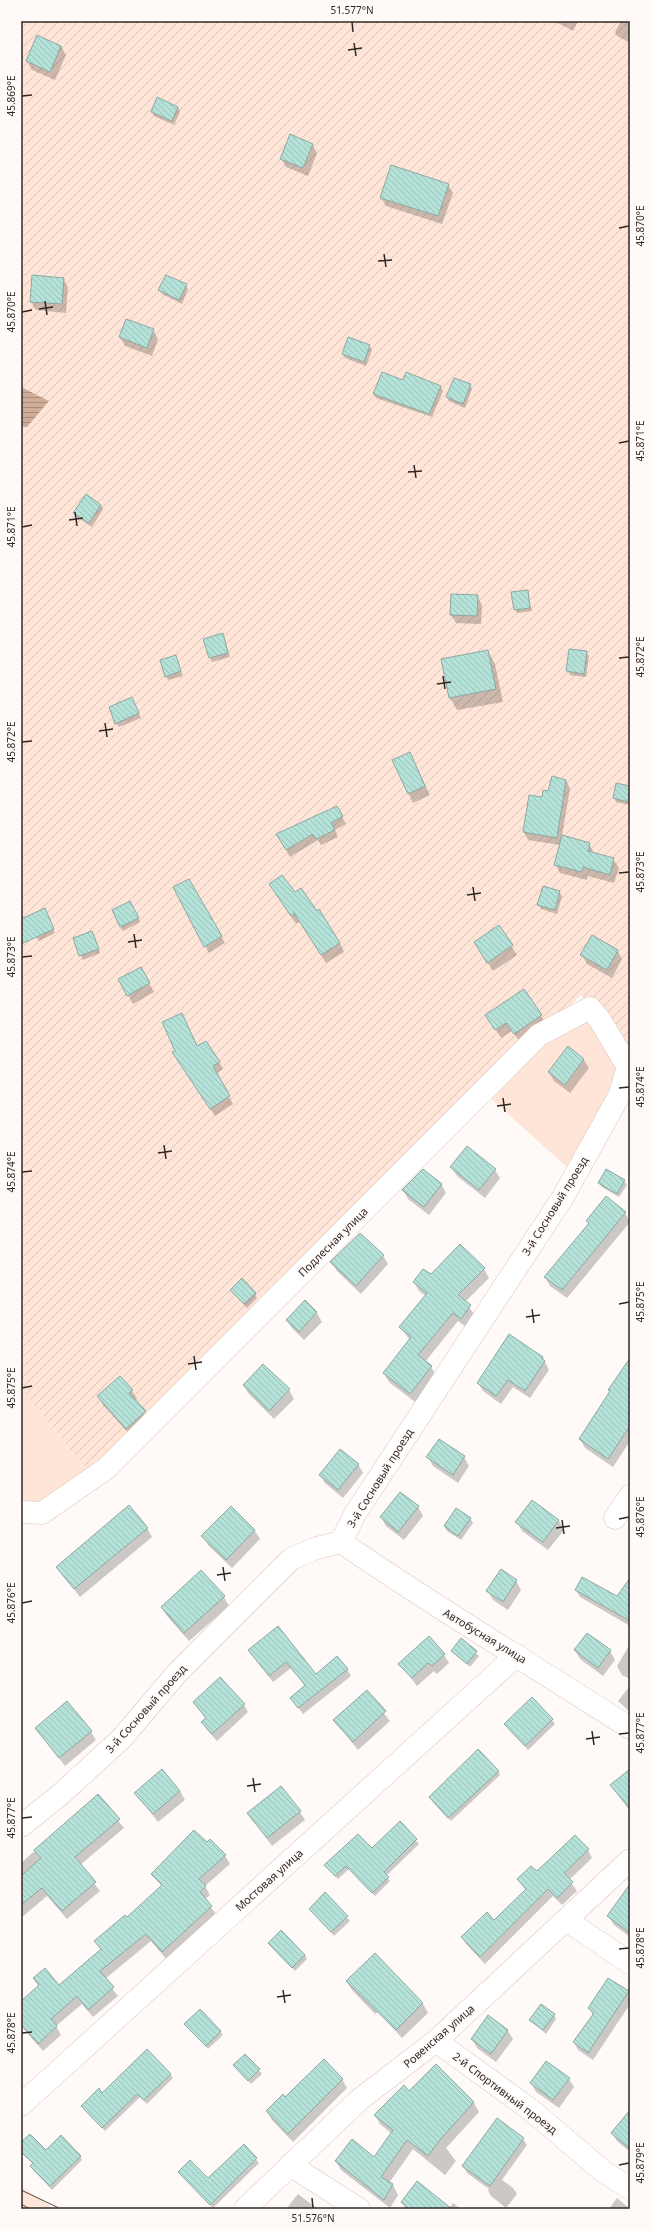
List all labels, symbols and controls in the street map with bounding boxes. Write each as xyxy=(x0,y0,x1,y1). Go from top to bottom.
text: 51.577°N xyxy=(330,3,374,17)
text: 45.869°E xyxy=(4,75,18,117)
text: 45.870°E xyxy=(633,205,647,247)
text: 45.870°E xyxy=(4,291,18,333)
text: 45.871°E xyxy=(633,420,647,462)
text: 45.871°E xyxy=(4,506,18,548)
text: 45.872°E xyxy=(633,636,647,678)
text: 45.872°E xyxy=(4,721,18,763)
text: 45.873°E xyxy=(633,851,647,893)
text: 45.873°E xyxy=(4,936,18,978)
text: 45.874°E xyxy=(633,1066,647,1108)
text: 45.874°E xyxy=(4,1151,18,1193)
street label: 3-й Сосновый проезд xyxy=(518,1153,591,1258)
street label: Подлесная улица xyxy=(295,1204,371,1280)
text: 45.875°E xyxy=(633,1281,647,1323)
text: 45.875°E xyxy=(4,1367,18,1409)
street label: 3-й Сосновый проезд xyxy=(343,1425,416,1530)
text: 45.876°E xyxy=(633,1496,647,1538)
text: 45.876°E xyxy=(4,1582,18,1624)
street label: Автобусная улица xyxy=(441,1605,530,1666)
street label: 3-й Сосновый проезд xyxy=(102,1661,190,1756)
text: 45.877°E xyxy=(633,1712,647,1754)
text: 45.877°E xyxy=(4,1797,18,1839)
street label: Мостовая улица xyxy=(232,1845,306,1914)
text: 45.878°E xyxy=(633,1927,647,1969)
street label: Ровенская улица xyxy=(400,2001,477,2071)
text: 45.878°E xyxy=(4,2012,18,2054)
street label: 2-й Спортивный проезд xyxy=(450,2048,561,2137)
text: 45.879°E xyxy=(633,2142,647,2184)
text: 51.576°N xyxy=(291,2211,335,2225)

